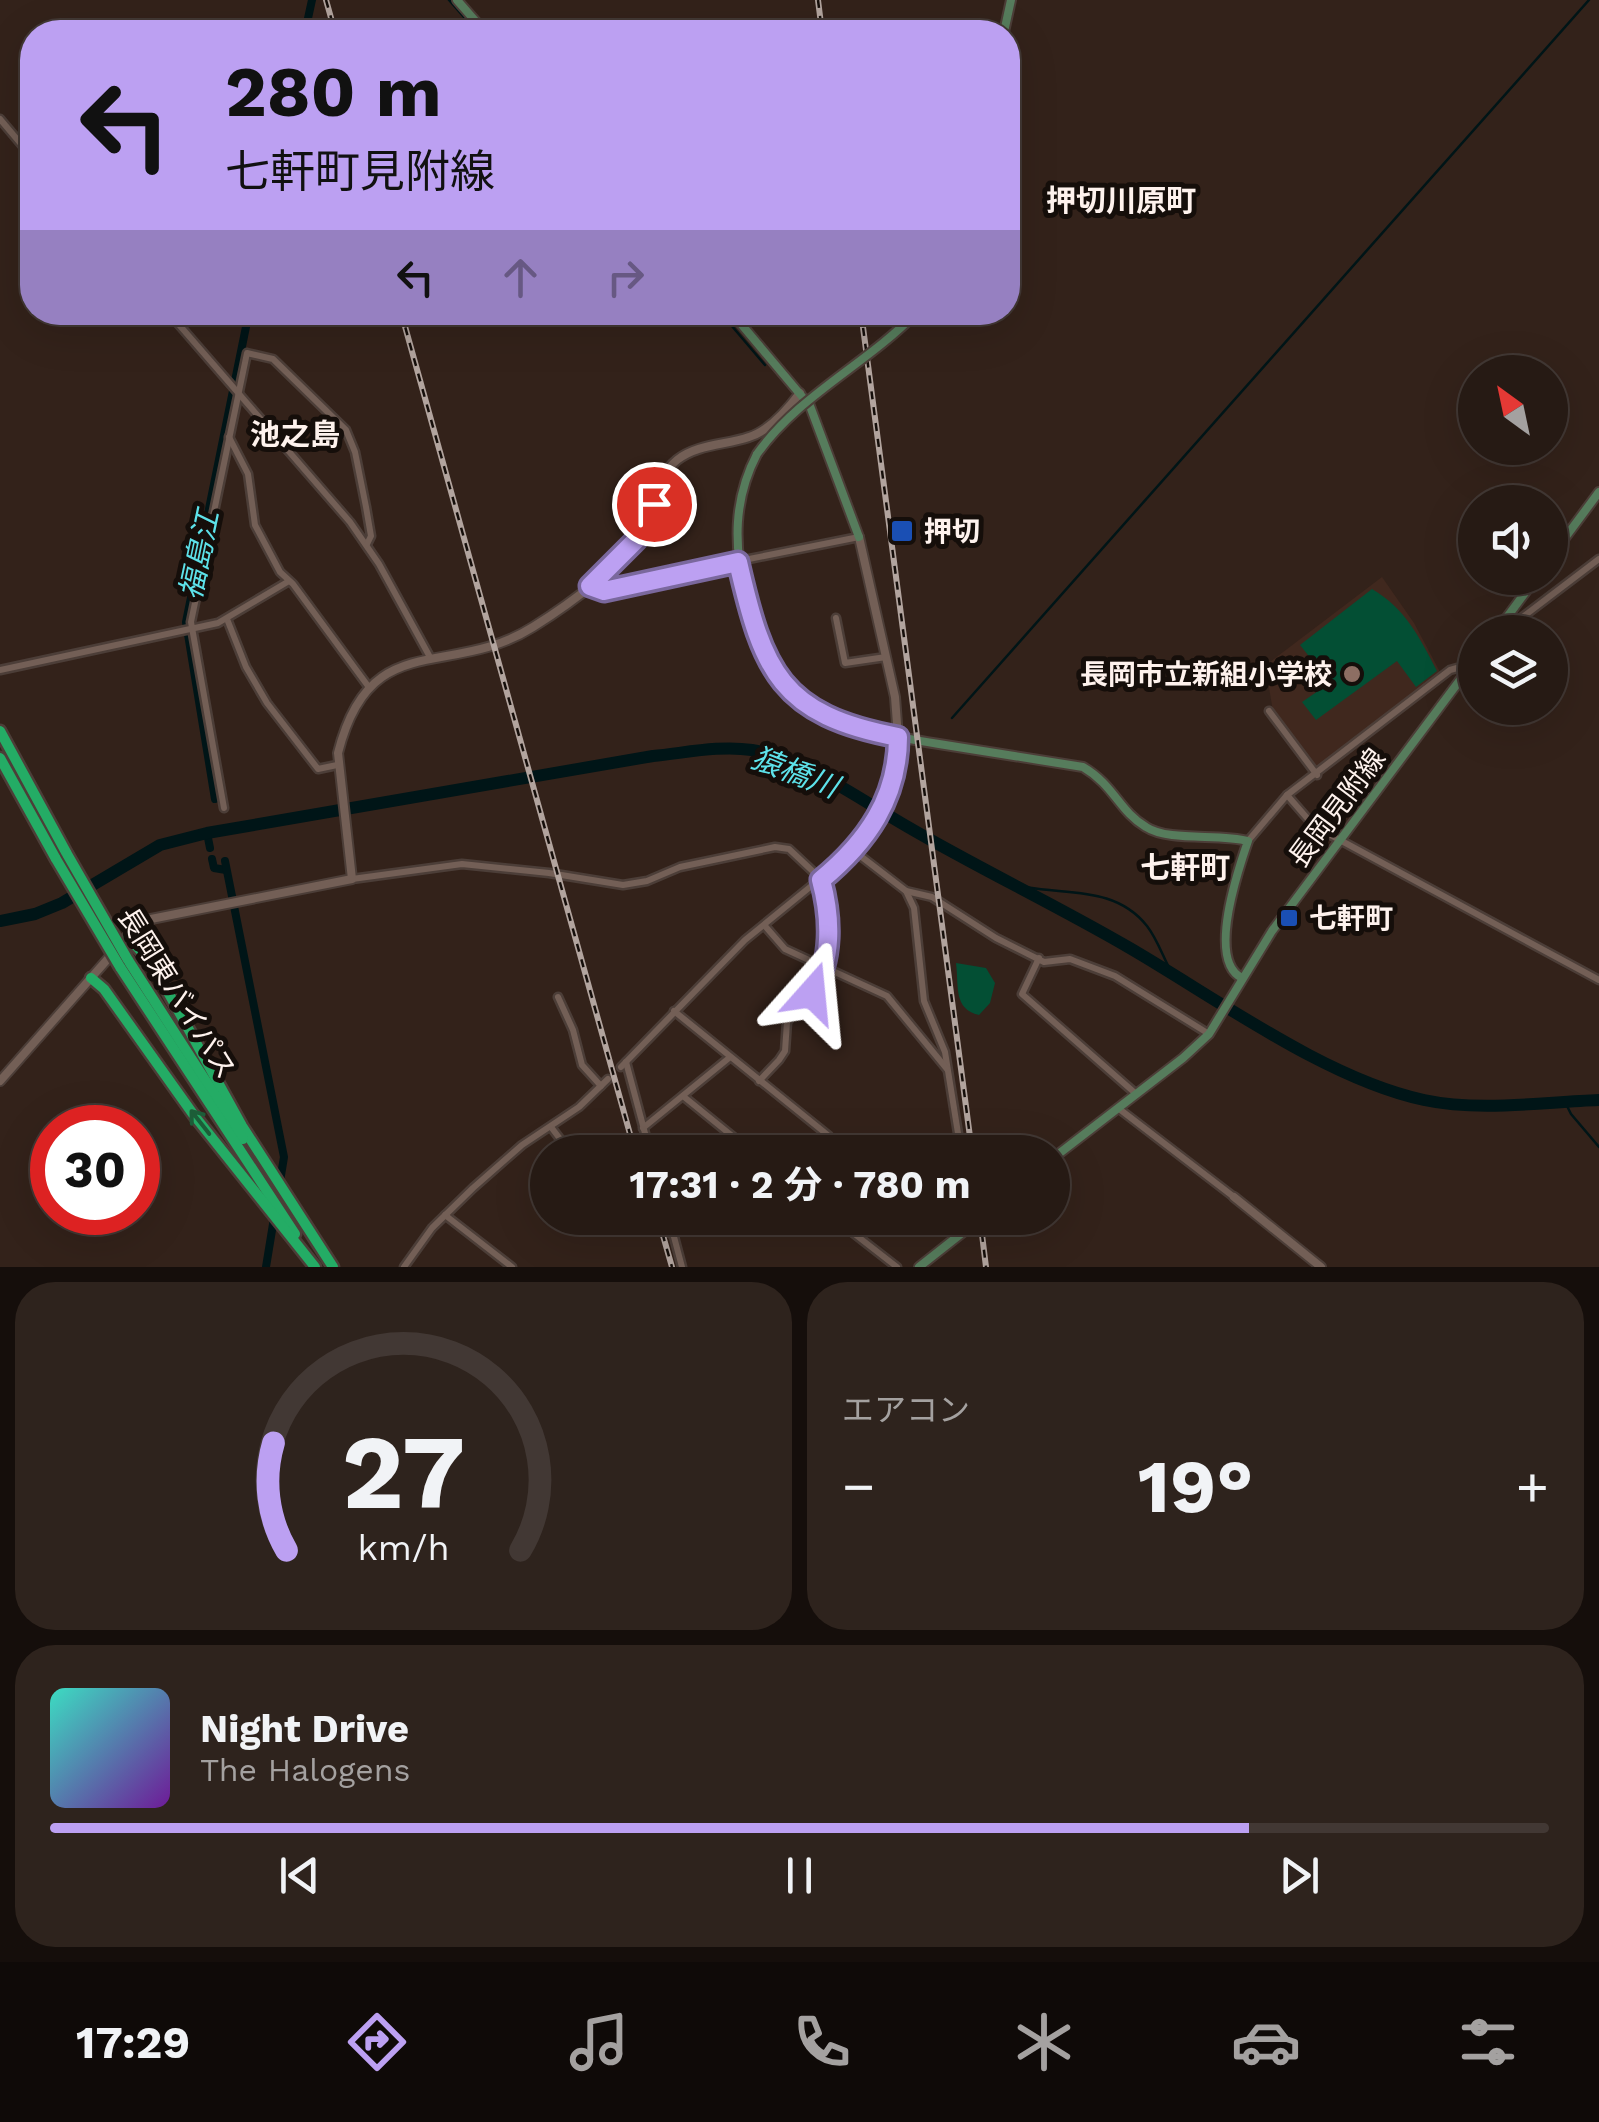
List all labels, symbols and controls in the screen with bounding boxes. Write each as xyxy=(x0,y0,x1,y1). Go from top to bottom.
text: 280 m xyxy=(225,51,442,133)
icon: left xyxy=(60,60,190,190)
text: 七軒町見附線 xyxy=(225,145,495,198)
district label: 押切川原町 xyxy=(1046,183,1196,218)
icon: left xyxy=(388,250,443,305)
icon: ahead xyxy=(493,250,548,305)
icon: right xyxy=(598,250,653,305)
north arrow xyxy=(1458,355,1568,465)
map controls xyxy=(1458,355,1568,725)
district label: 池之島 xyxy=(250,417,340,452)
pin xyxy=(612,462,697,547)
icon: arrive xyxy=(627,477,682,532)
button: sound xyxy=(1458,485,1568,595)
water label: 福島江 xyxy=(173,504,226,603)
place label: 押切 xyxy=(924,515,980,548)
marker: 押切 xyxy=(889,518,915,544)
button: layers xyxy=(1458,615,1568,725)
place label: 長岡市立新組小学校 xyxy=(1080,658,1332,691)
marker: 長岡市立新組小学校 xyxy=(1341,663,1363,685)
water label: 猿橋川 xyxy=(747,740,846,806)
street label: 長岡見附線 xyxy=(1282,742,1392,874)
district label: 七軒町 xyxy=(1140,850,1230,885)
street label: 長岡東バイパス xyxy=(111,901,243,1085)
place label: 七軒町 xyxy=(1309,902,1393,935)
marker: 七軒町 xyxy=(1278,907,1300,929)
position arrow xyxy=(760,941,864,1045)
speed limit sign: 30 xyxy=(30,1105,160,1235)
one-way arrow xyxy=(189,1109,210,1136)
text: 17:31 · 2 分 · 780 m xyxy=(629,1163,971,1207)
text: エアコン xyxy=(842,1391,970,1429)
text: 27 xyxy=(342,1411,465,1533)
text: 19° xyxy=(1138,1442,1253,1530)
text: − xyxy=(842,1454,875,1518)
text: + xyxy=(1516,1454,1549,1518)
text: km/h xyxy=(357,1527,450,1569)
text: Night Drive xyxy=(200,1707,409,1751)
text: The Halogens xyxy=(200,1751,410,1789)
icon: previous xyxy=(272,1848,327,1903)
icon: pause xyxy=(772,1848,827,1903)
icon: next xyxy=(1272,1848,1327,1903)
icon: directions xyxy=(342,2007,412,2077)
icon: music xyxy=(564,2007,634,2077)
icon: phone xyxy=(787,2007,857,2077)
icon: climate xyxy=(1009,2007,1079,2077)
icon: car xyxy=(1231,2007,1301,2077)
icon: filters xyxy=(1453,2007,1523,2077)
text: 17:29 xyxy=(76,2016,190,2069)

